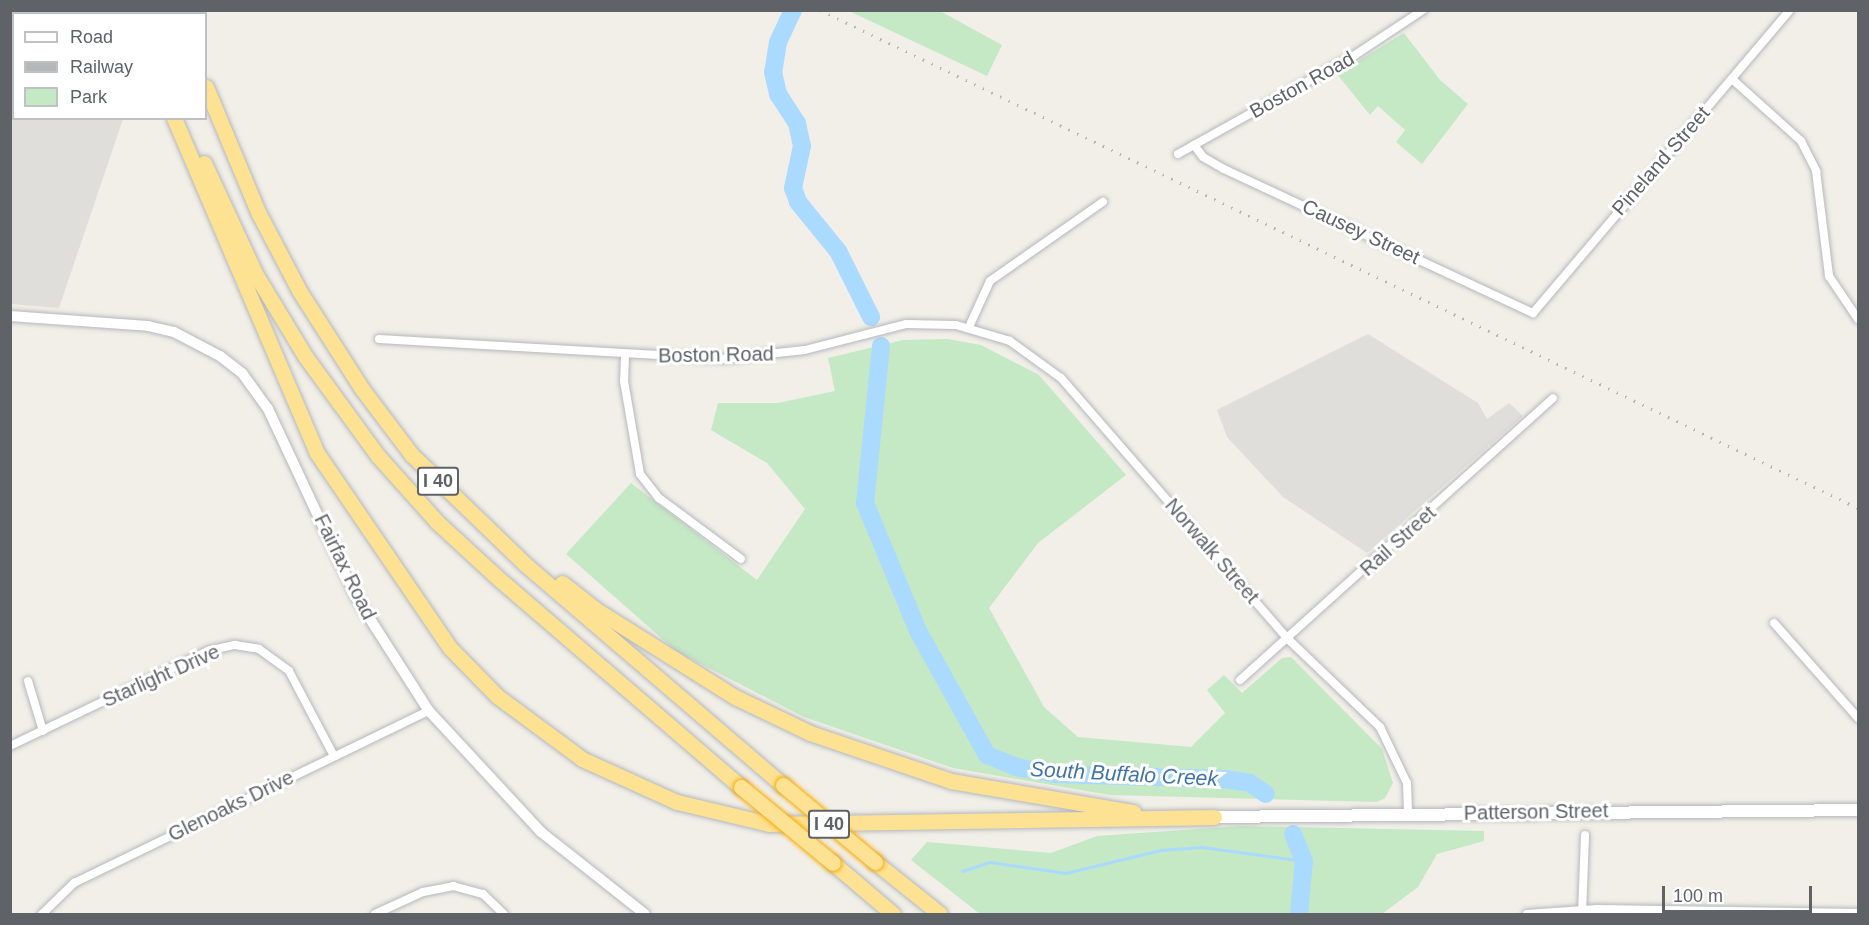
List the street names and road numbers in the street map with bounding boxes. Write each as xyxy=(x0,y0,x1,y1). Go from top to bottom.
street label: Boston Road xyxy=(1246,46,1358,124)
street label: Pineland Street xyxy=(1607,102,1715,220)
street label: Causey Street xyxy=(1299,194,1423,270)
street label: Boston Road xyxy=(658,342,774,368)
road number: I 40 xyxy=(416,466,460,496)
street label: Norwalk Street xyxy=(1160,494,1264,608)
street label: Rail Street xyxy=(1355,501,1441,581)
street label: Fairfax Road xyxy=(309,510,381,624)
street label: Starlight Drive xyxy=(99,639,223,713)
street label: Glenoaks Drive xyxy=(164,765,298,847)
street label: Patterson Street xyxy=(1464,799,1608,825)
road number: I 40 xyxy=(806,809,852,839)

